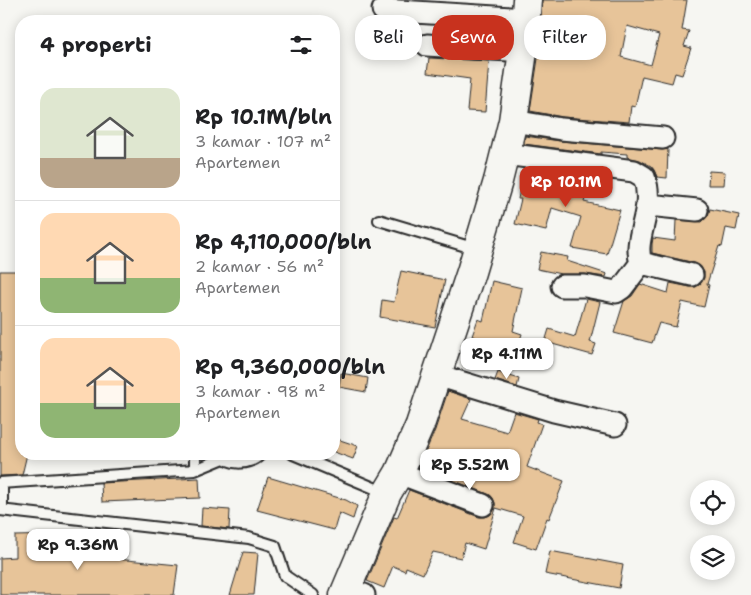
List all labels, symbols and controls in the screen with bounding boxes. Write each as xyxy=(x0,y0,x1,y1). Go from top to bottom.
chip: Beli xyxy=(355,15,422,60)
chip: Sewa xyxy=(432,15,514,60)
chip: Filter xyxy=(524,15,606,60)
text: 4 properti xyxy=(40,31,152,59)
icon: filters xyxy=(287,31,315,59)
text: Rp 10.1M/bln xyxy=(195,103,332,131)
icon: home xyxy=(80,108,140,168)
text: 3 kamar · 107 m² xyxy=(195,131,331,152)
text: Apartemen xyxy=(195,152,280,173)
pin: Rp 10.1M xyxy=(514,166,618,208)
text: Rp 10.1M xyxy=(531,171,601,192)
text: Rp 4,110,000/bln xyxy=(195,228,371,256)
icon: home xyxy=(80,233,140,293)
text: 2 kamar · 56 m² xyxy=(195,256,324,277)
text: Apartemen xyxy=(195,277,280,298)
pin: Rp 4.11M xyxy=(455,338,559,380)
text: Rp 4.11M xyxy=(472,343,542,364)
text: Rp 9,360,000/bln xyxy=(195,353,385,381)
icon: home xyxy=(80,358,140,418)
text: 3 kamar · 98 m² xyxy=(195,381,326,402)
text: Apartemen xyxy=(195,402,280,423)
pin: Rp 5.52M xyxy=(418,448,522,491)
text: Rp 5.52M xyxy=(431,454,509,475)
map controls xyxy=(690,480,735,580)
button: locate xyxy=(690,480,735,525)
pin: Rp 9.36M xyxy=(26,528,130,571)
text: Rp 9.36M xyxy=(38,534,119,555)
button: layers xyxy=(690,535,735,580)

